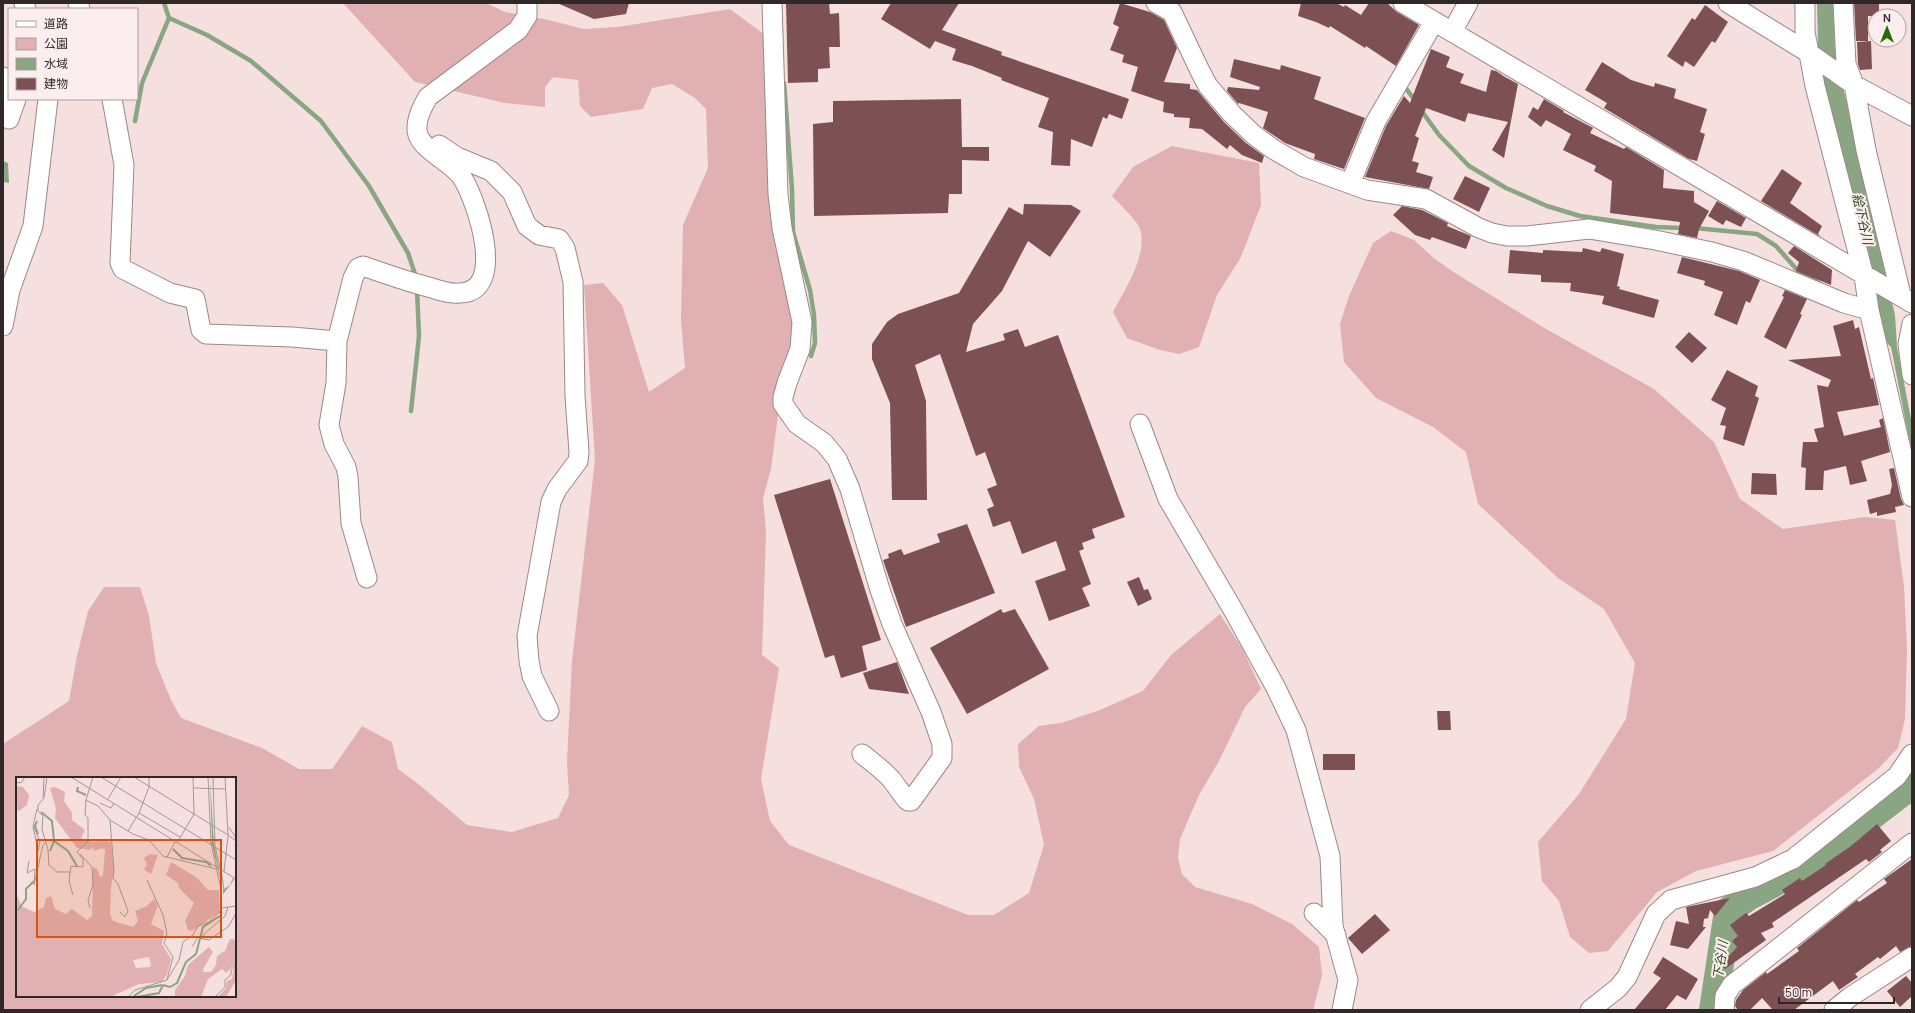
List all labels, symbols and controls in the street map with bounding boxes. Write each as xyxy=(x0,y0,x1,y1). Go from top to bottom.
legend xyxy=(8,8,138,100)
north arrow xyxy=(1867,8,1907,48)
text: N xyxy=(1883,10,1891,25)
text: 道路 xyxy=(44,15,68,32)
text: 公園 xyxy=(44,35,68,52)
text: 水域 xyxy=(44,55,68,72)
text: 建物 xyxy=(44,75,68,92)
water label: 絵下谷川 xyxy=(1848,192,1878,248)
inset map xyxy=(16,777,236,997)
water label: 下谷川 xyxy=(1708,937,1732,981)
scale bar xyxy=(1779,979,1894,1005)
text: 50 m xyxy=(1785,984,1812,1001)

